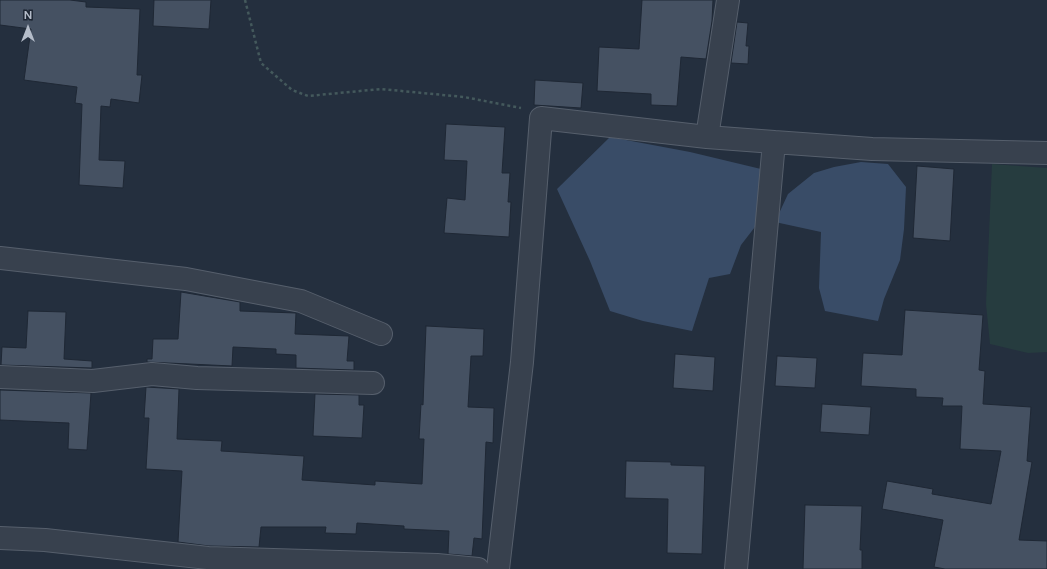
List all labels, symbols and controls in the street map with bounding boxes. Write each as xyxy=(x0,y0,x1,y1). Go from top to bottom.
north arrow xyxy=(8,8,48,48)
text: N xyxy=(24,9,32,22)

